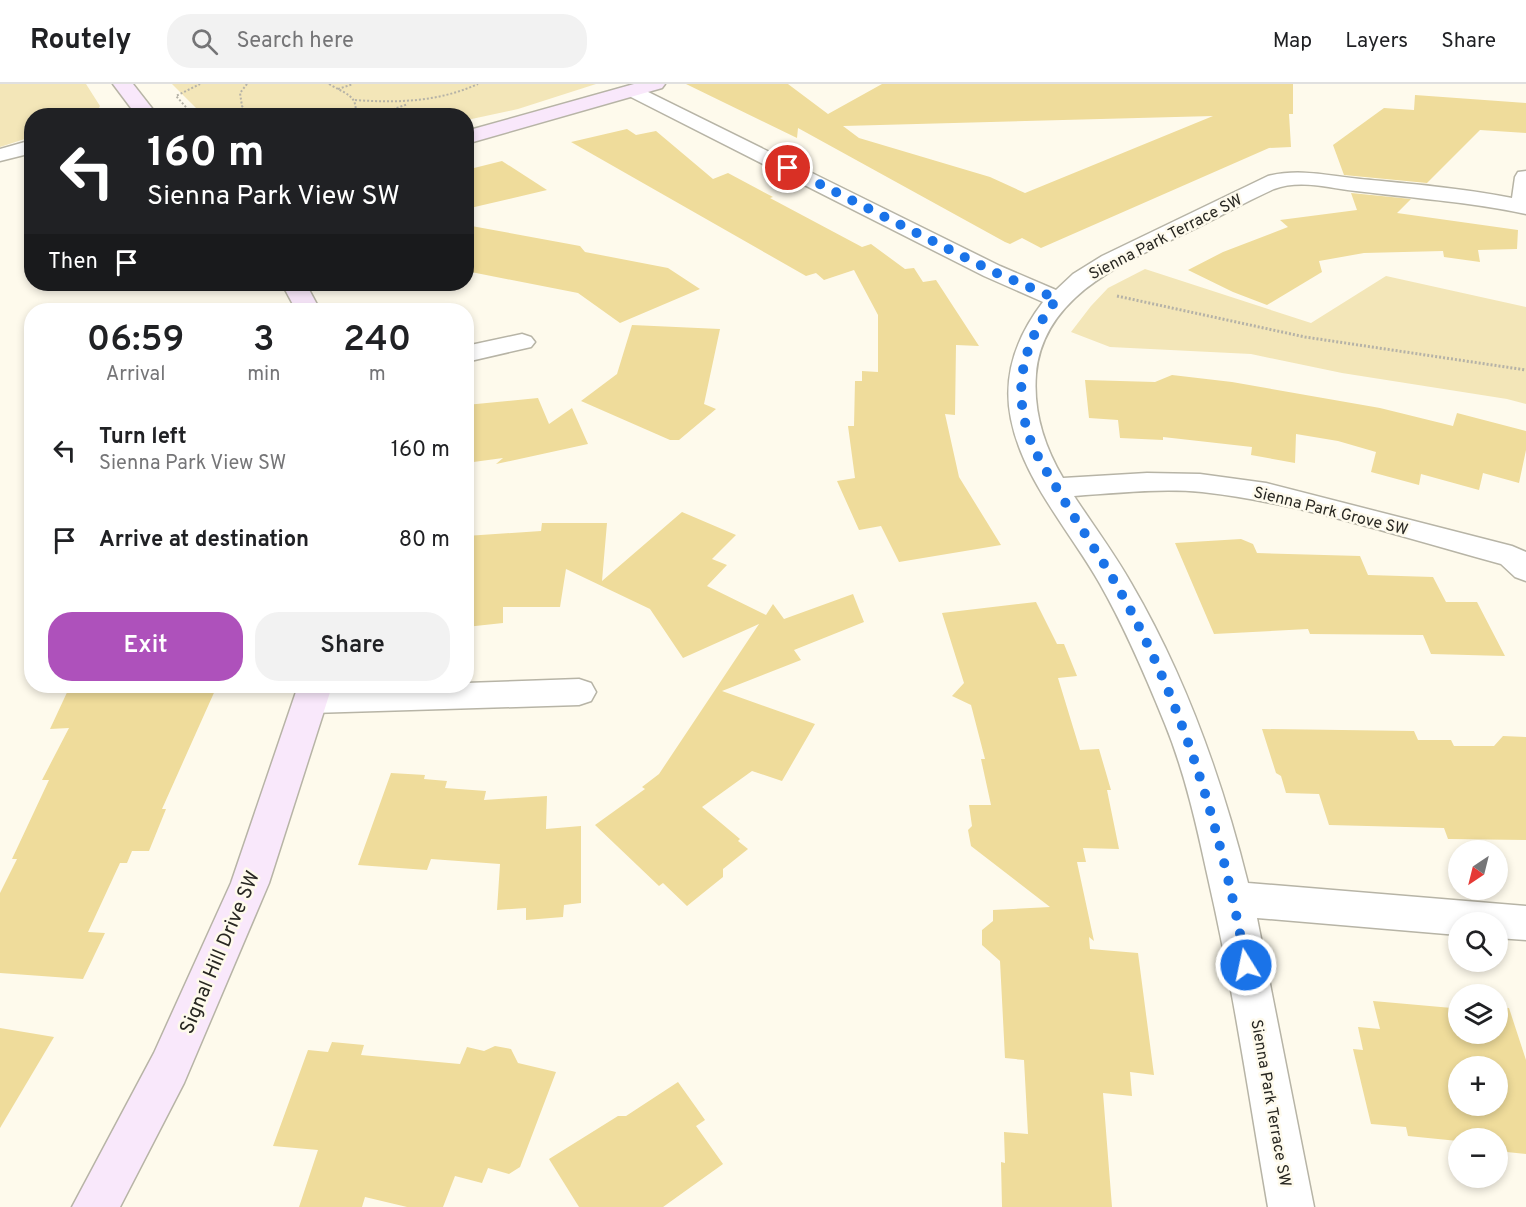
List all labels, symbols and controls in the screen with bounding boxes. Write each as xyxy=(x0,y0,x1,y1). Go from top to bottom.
search box xyxy=(167,14,587,68)
text: Routely xyxy=(30,23,131,59)
icon: search xyxy=(188,25,221,58)
text: Search here xyxy=(236,28,354,55)
text: Map xyxy=(1273,28,1312,55)
text: Layers xyxy=(1345,28,1408,55)
text: Share xyxy=(1441,28,1496,55)
text: 160 m xyxy=(147,128,265,181)
icon: left xyxy=(48,132,126,210)
pin xyxy=(762,142,813,193)
icon: arrive xyxy=(771,151,804,184)
text: Sienna Park View SW xyxy=(147,180,400,214)
street label: Sienna Park Terrace SW xyxy=(1086,190,1246,285)
icon: arrive xyxy=(110,246,143,279)
text: Then xyxy=(48,249,98,276)
text: 06:59 xyxy=(87,318,184,364)
text: 3 xyxy=(253,318,275,364)
text: 240 xyxy=(343,318,411,364)
text: Arrival xyxy=(106,362,165,388)
text: min xyxy=(247,362,280,388)
text: m xyxy=(369,362,386,388)
text: Turn left xyxy=(99,424,187,451)
icon: left xyxy=(48,434,81,467)
text: 160 m xyxy=(391,437,450,464)
text: Sienna Park View SW xyxy=(99,451,286,477)
street label: Sienna Park Grove SW xyxy=(1251,483,1410,541)
icon: arrive xyxy=(48,524,81,557)
text: Arrive at destination xyxy=(99,527,309,554)
text: 80 m xyxy=(399,527,450,554)
button: Exit xyxy=(48,612,243,681)
button: Share xyxy=(255,612,450,681)
north arrow xyxy=(1448,840,1508,900)
map controls xyxy=(1448,840,1508,1188)
street label: Signal Hill Drive SW xyxy=(175,867,267,1038)
button: search xyxy=(1448,912,1508,972)
position arrow xyxy=(1214,933,1278,997)
button: layers xyxy=(1448,984,1508,1044)
street label: Sienna Park Terrace SW xyxy=(1245,1018,1295,1189)
button: + xyxy=(1448,1056,1508,1116)
button: − xyxy=(1448,1128,1508,1188)

